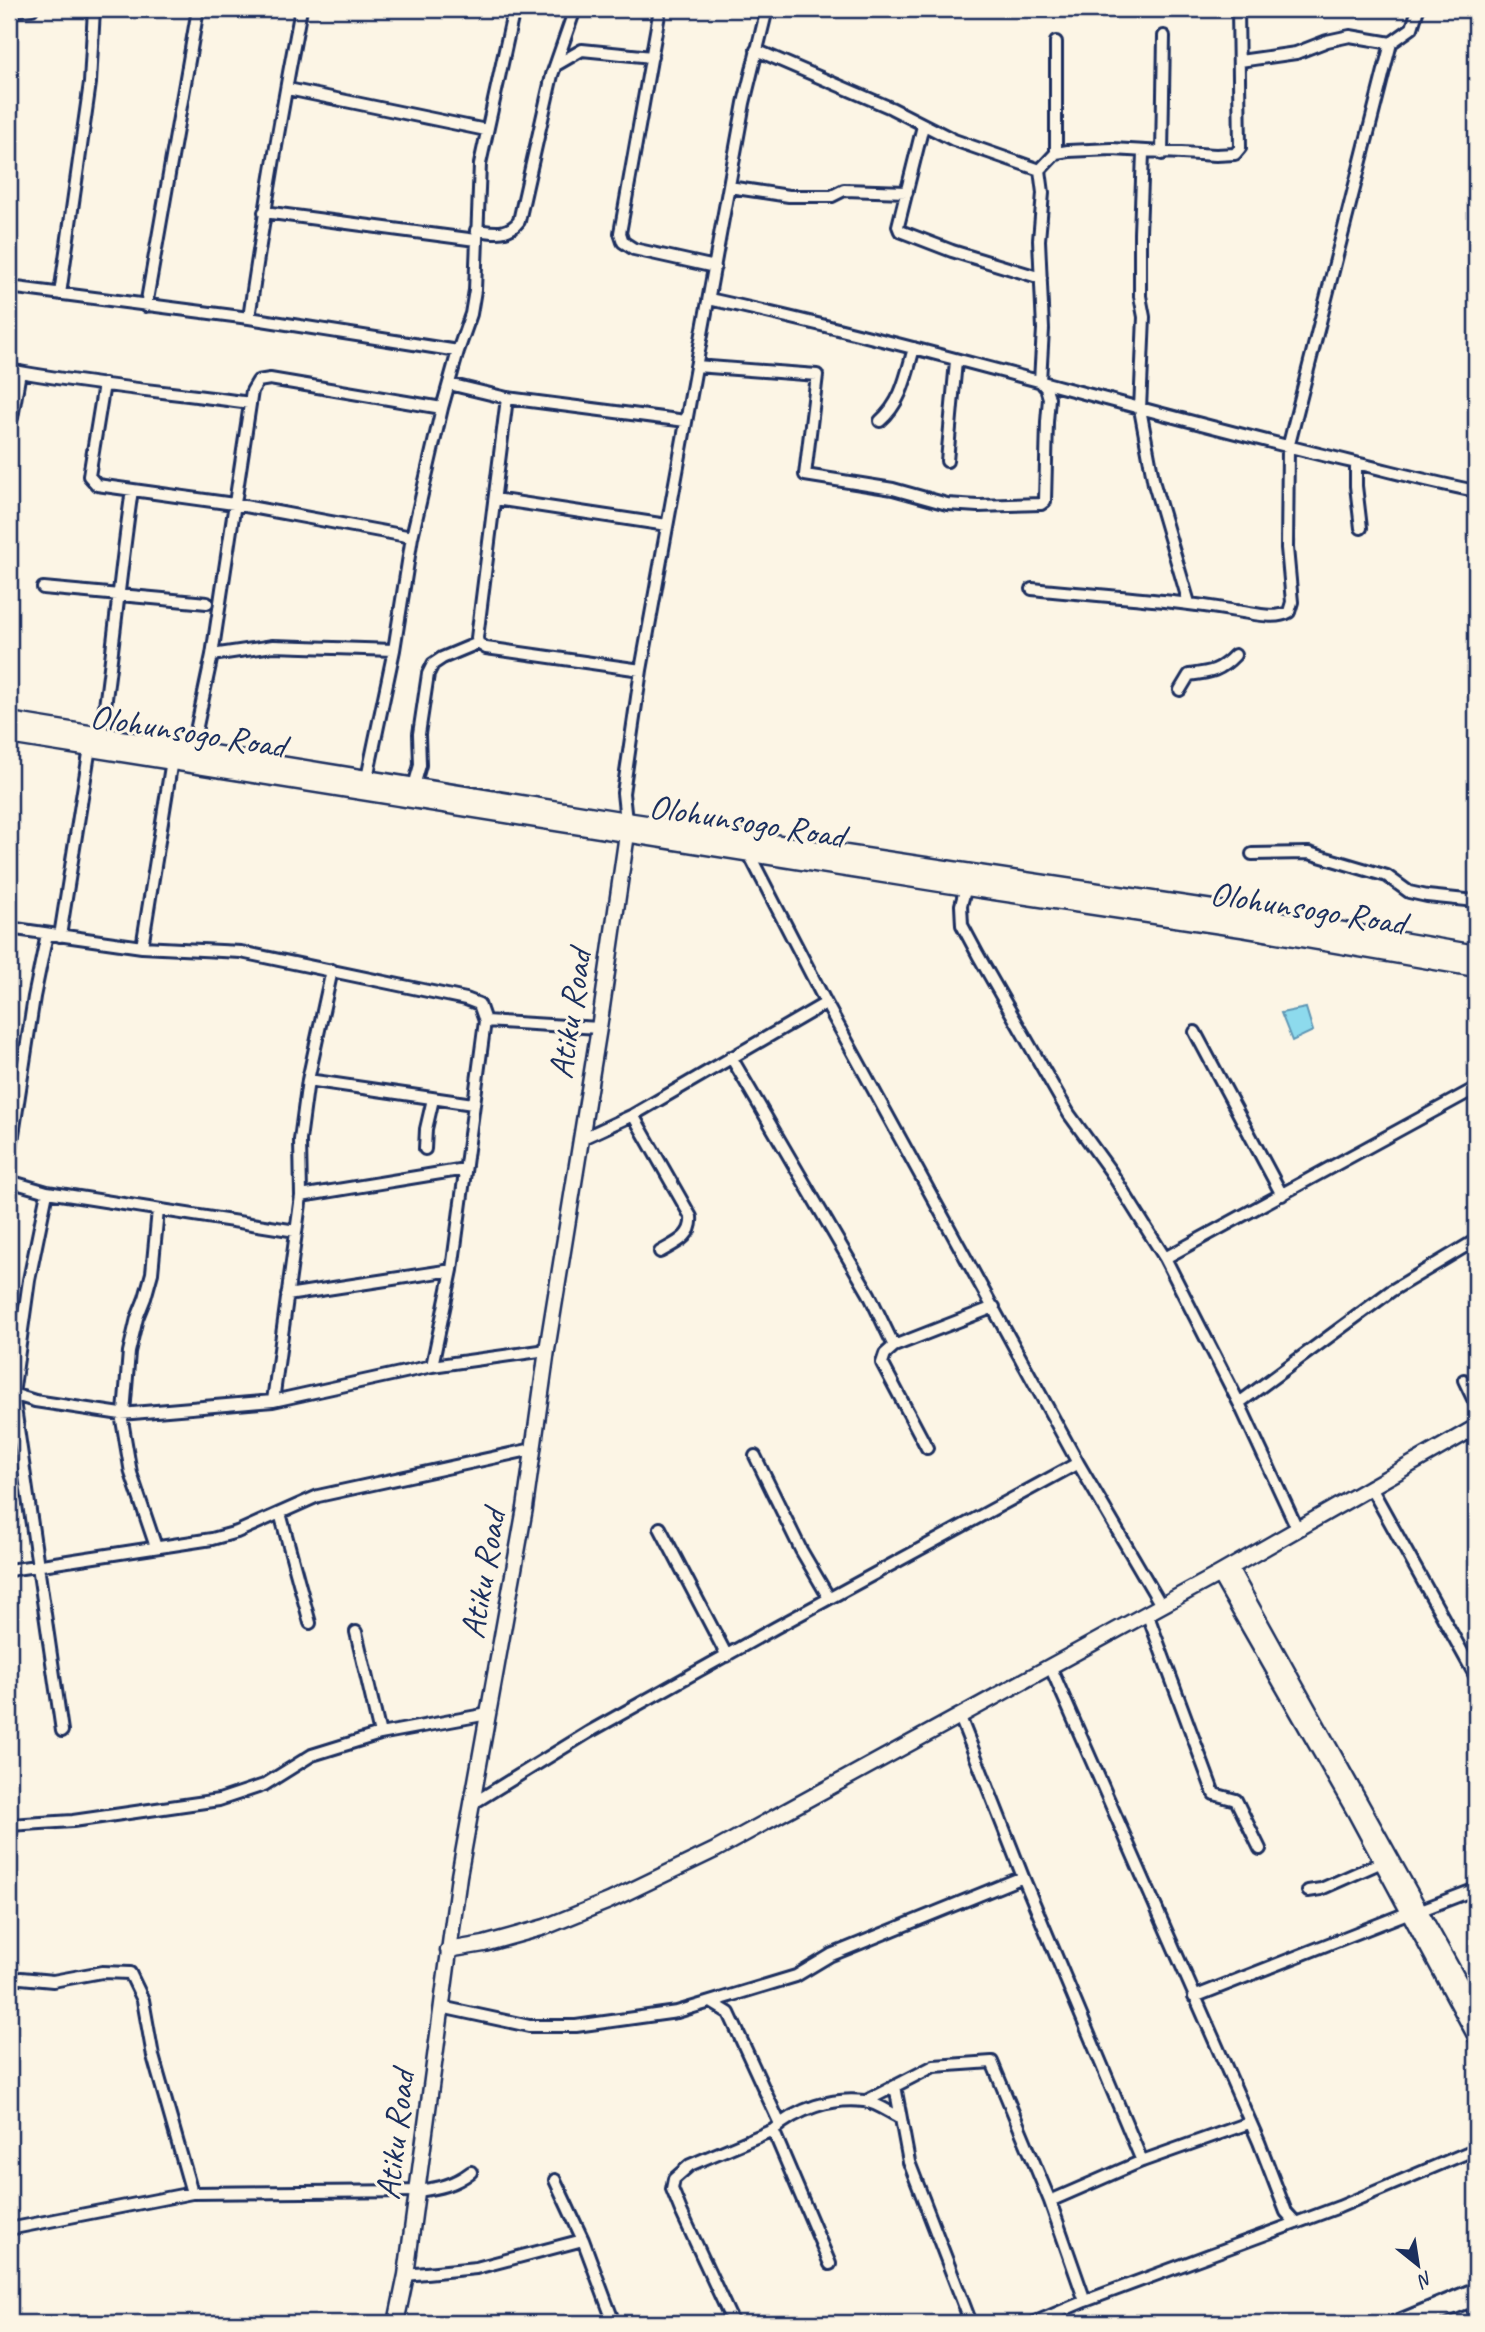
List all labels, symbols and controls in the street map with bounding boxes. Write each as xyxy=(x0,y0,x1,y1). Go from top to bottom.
street label: Olohunsogo Road xyxy=(87,693,294,769)
street label: Olohunsogo Road xyxy=(646,783,853,859)
street label: Olohunsogo Road xyxy=(1207,870,1414,946)
street label: Atiku Road xyxy=(538,941,603,1082)
street label: Atiku Road xyxy=(450,1501,517,1642)
street label: Atiku Road xyxy=(365,2063,426,2202)
north arrow xyxy=(1384,2230,1454,2300)
text: N xyxy=(1412,2266,1437,2294)

